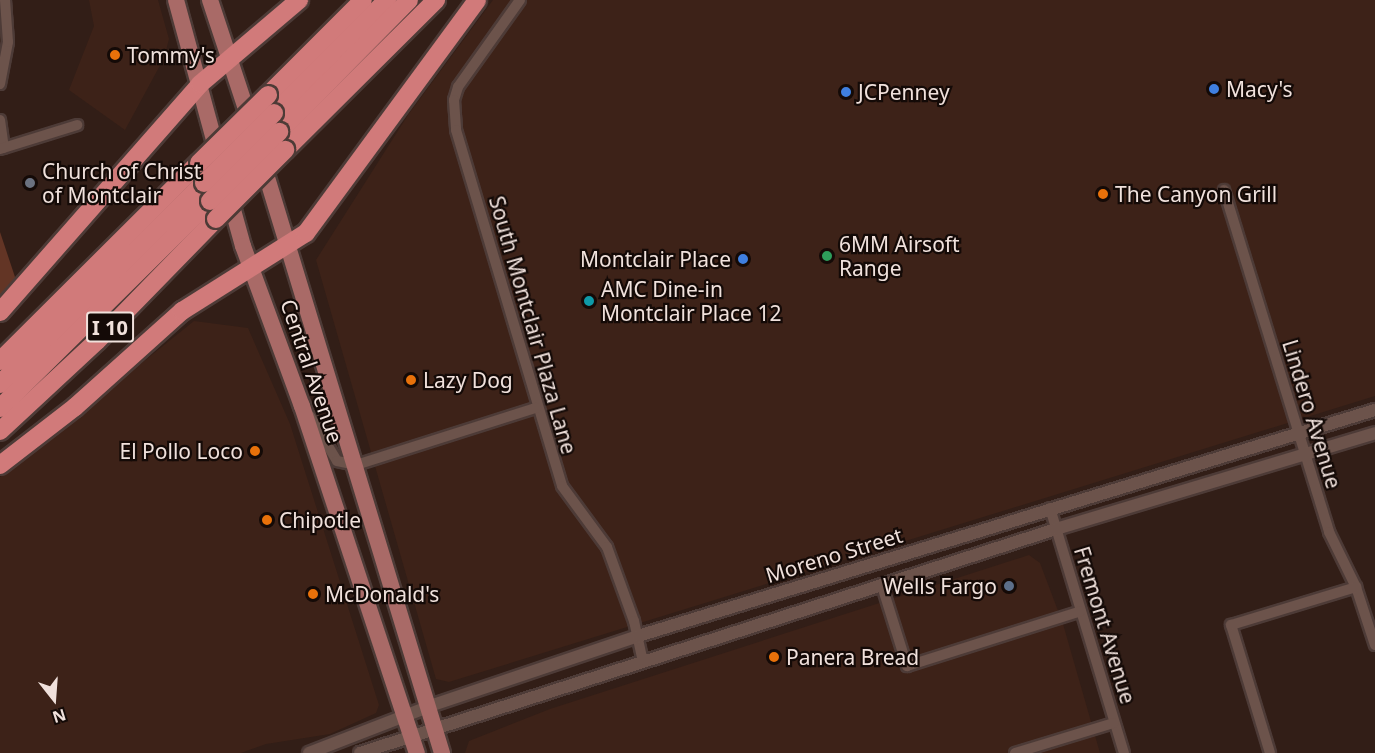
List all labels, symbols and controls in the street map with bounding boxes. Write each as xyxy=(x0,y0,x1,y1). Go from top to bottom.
place label: Tommy's xyxy=(127,42,215,68)
marker: Tommy's xyxy=(108,48,122,62)
place label: Macy's xyxy=(1226,76,1293,102)
place label: JCPenney xyxy=(858,79,950,105)
marker: Macy's xyxy=(1207,82,1221,96)
marker: JCPenney xyxy=(839,85,853,99)
place label: Church of Christ of Montclair xyxy=(42,158,201,208)
marker: Church of Christ of Montclair xyxy=(23,176,37,190)
place label: The Canyon Grill xyxy=(1115,181,1277,207)
marker: The Canyon Grill xyxy=(1096,187,1110,201)
street label: South Montclair Plaza Lane xyxy=(484,193,582,457)
place label: 6MM Airsoft Range xyxy=(839,231,960,281)
place label: Montclair Place xyxy=(580,246,731,272)
marker: 6MM Airsoft Range xyxy=(820,249,834,263)
marker: Montclair Place xyxy=(736,252,750,266)
place label: AMC Dine-in Montclair Place 12 xyxy=(601,276,781,326)
marker: AMC Dine-in Montclair Place 12 xyxy=(582,294,596,308)
street label: Central Avenue xyxy=(276,296,348,446)
road number: I 10 xyxy=(86,310,134,344)
street label: Lindero Avenue xyxy=(1277,337,1347,491)
place label: Lazy Dog xyxy=(423,367,513,393)
marker: Lazy Dog xyxy=(404,373,418,387)
place label: El Pollo Loco xyxy=(120,438,243,464)
marker: El Pollo Loco xyxy=(248,444,262,458)
place label: Chipotle xyxy=(279,507,361,533)
marker: Chipotle xyxy=(260,513,274,527)
street label: Moreno Street xyxy=(763,522,905,588)
street label: Fremont Avenue xyxy=(1069,543,1141,707)
place label: Wells Fargo xyxy=(883,573,997,599)
marker: Wells Fargo xyxy=(1002,579,1016,593)
place label: McDonald's xyxy=(325,581,439,607)
marker: McDonald's xyxy=(306,587,320,601)
place label: Panera Bread xyxy=(786,644,919,670)
marker: Panera Bread xyxy=(767,650,781,664)
north arrow xyxy=(24,669,84,729)
text: N xyxy=(50,704,69,729)

